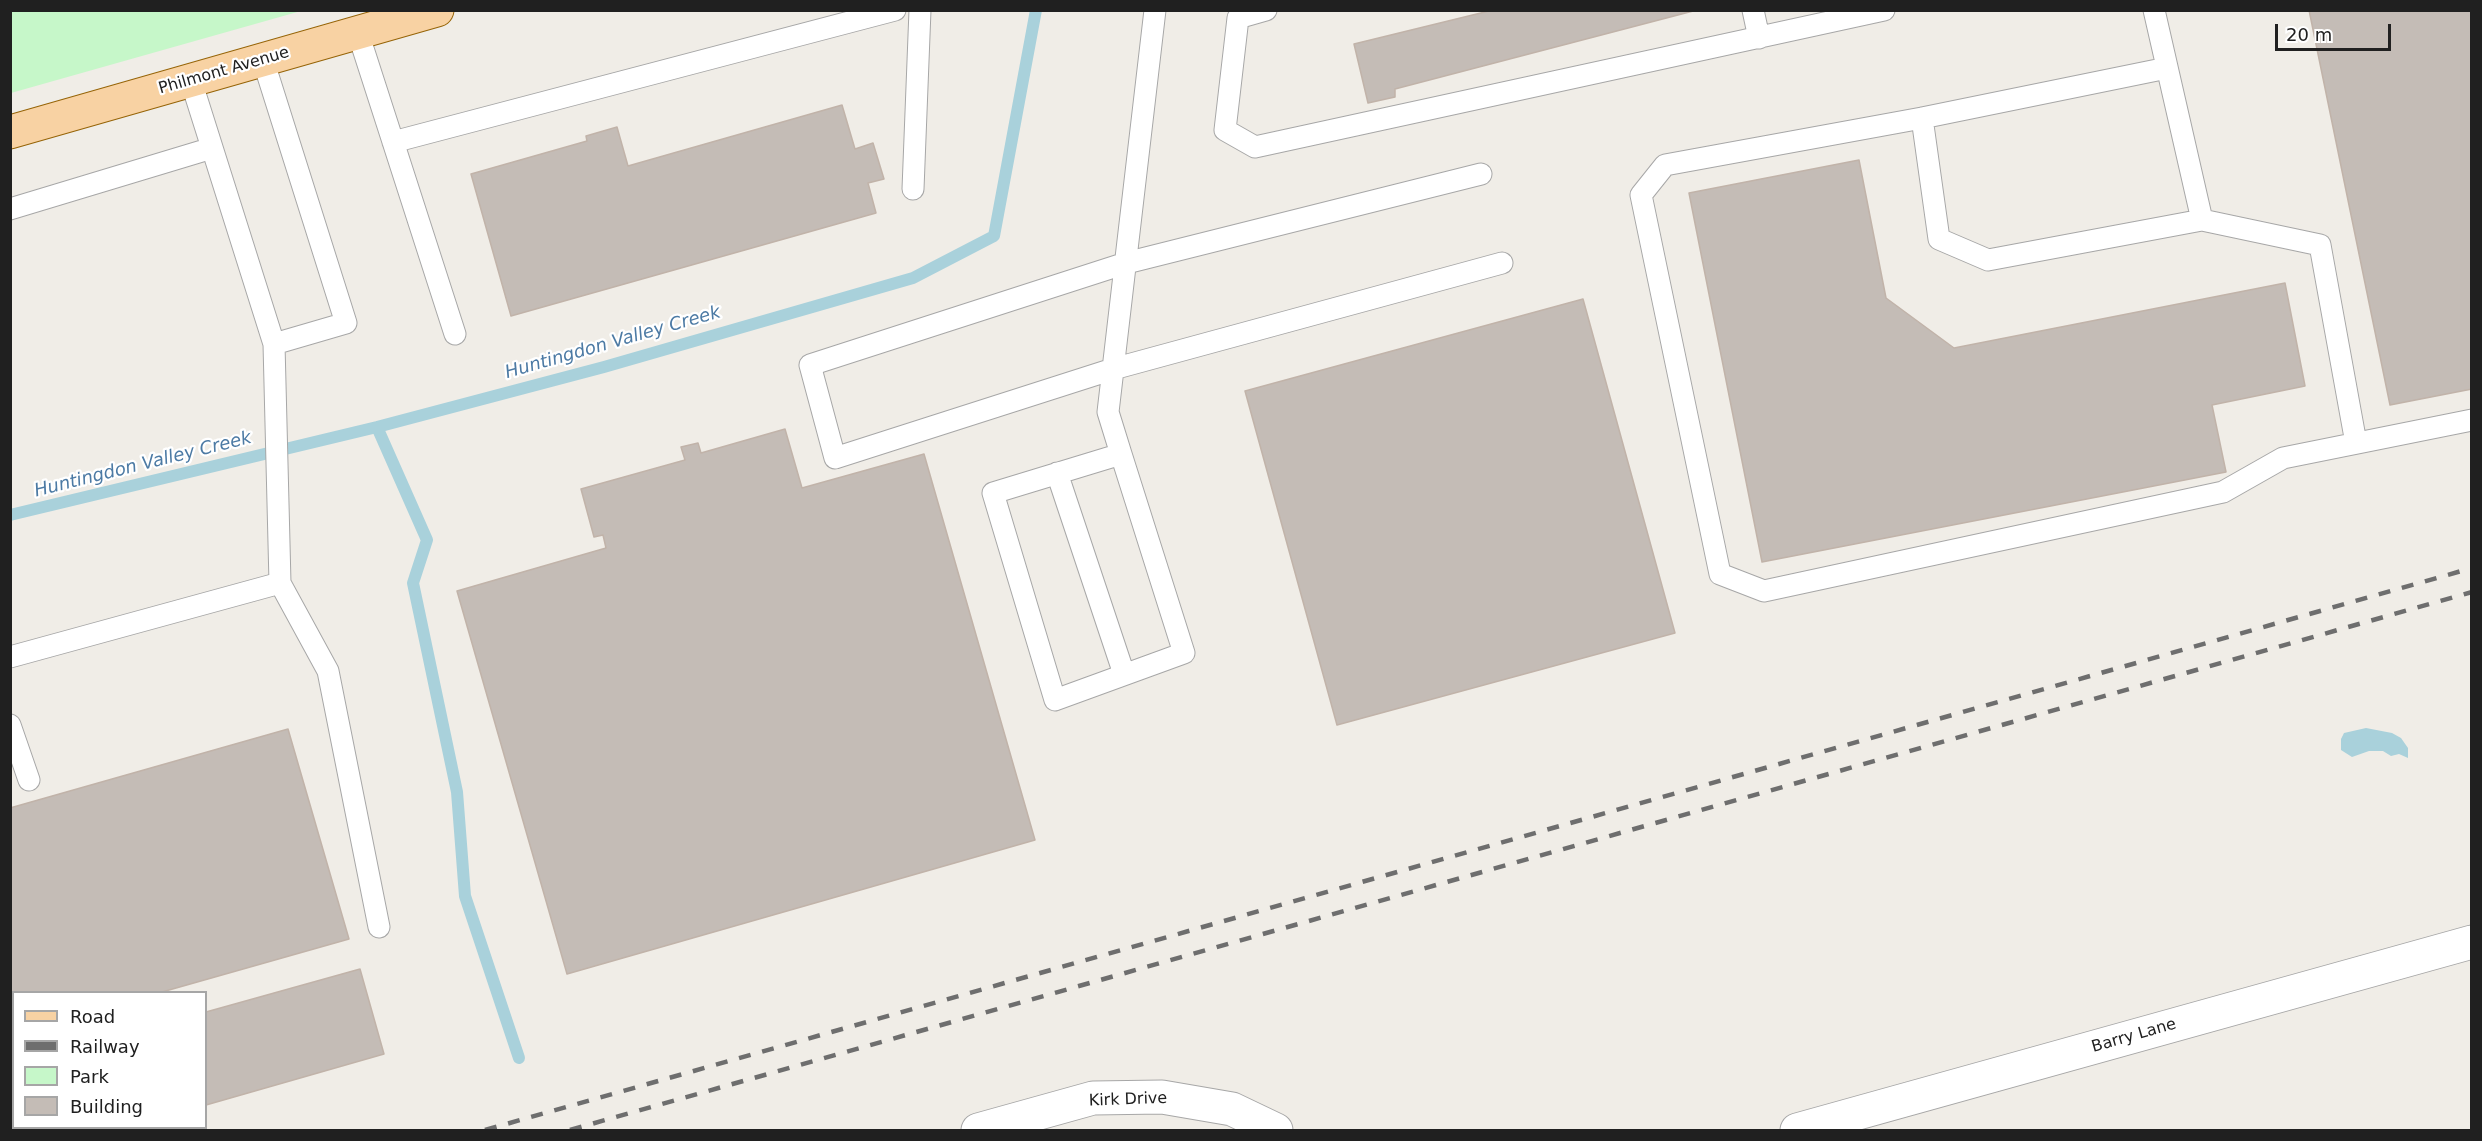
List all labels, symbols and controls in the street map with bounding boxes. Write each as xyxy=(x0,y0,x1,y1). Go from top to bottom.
scale bar xyxy=(2278,12,2394,50)
text: 20 m xyxy=(2286,24,2332,45)
street label: Philmont Avenue xyxy=(156,43,292,99)
water label: Huntingdon Valley Creek xyxy=(503,302,723,384)
water label: Huntingdon Valley Creek xyxy=(32,428,254,502)
legend xyxy=(12,991,207,1129)
text: Road xyxy=(70,1006,115,1027)
street label: Barry Lane xyxy=(2090,1015,2178,1057)
text: Railway xyxy=(70,1036,140,1057)
text: Park xyxy=(70,1066,109,1087)
street label: Kirk Drive xyxy=(1088,1089,1168,1111)
text: Building xyxy=(70,1096,143,1117)

